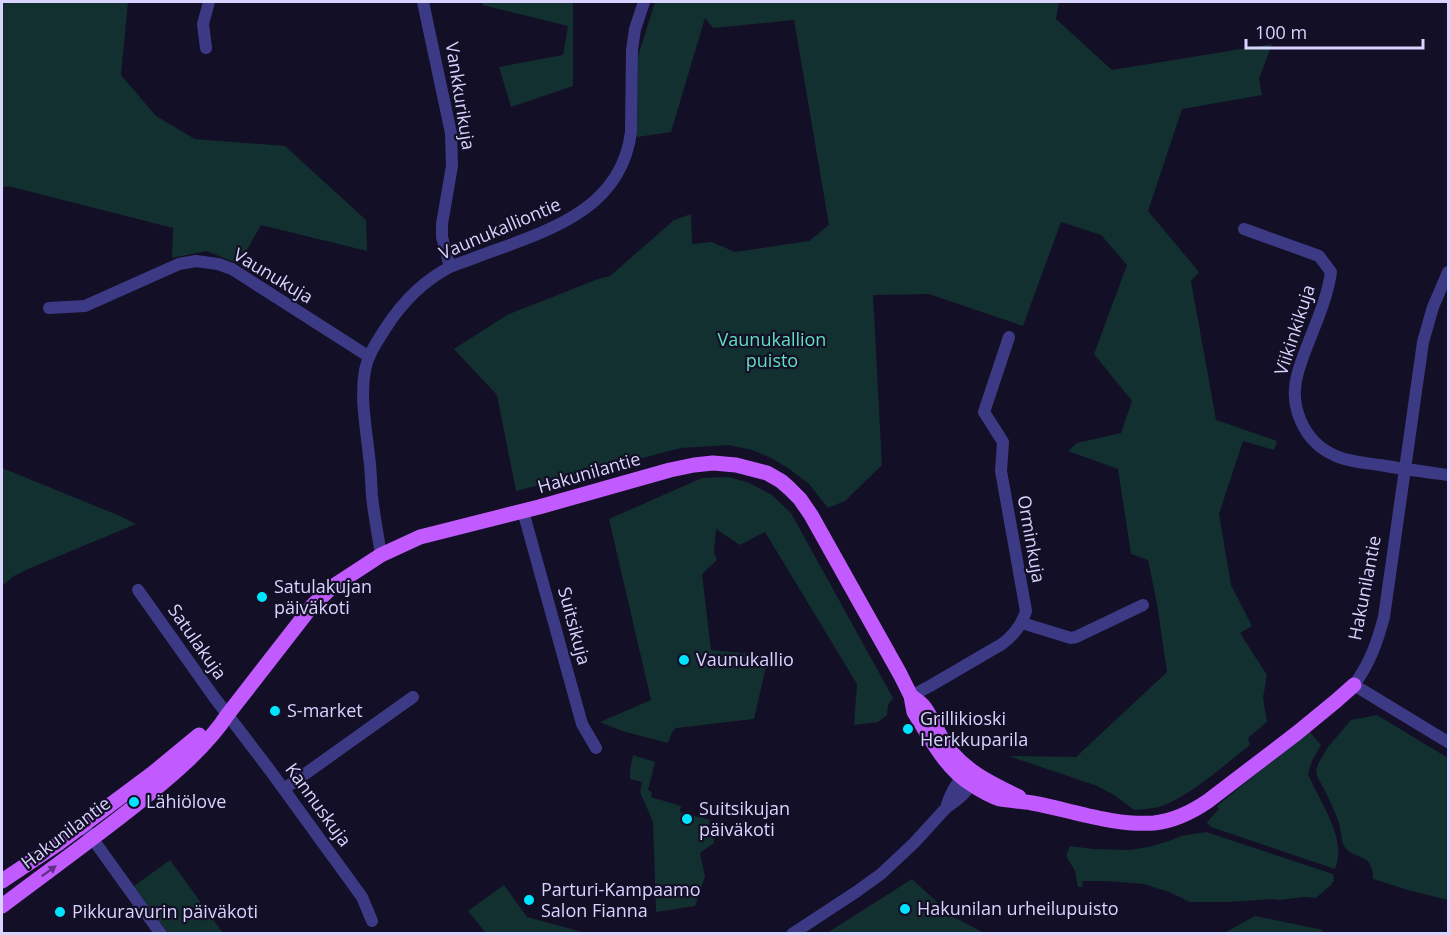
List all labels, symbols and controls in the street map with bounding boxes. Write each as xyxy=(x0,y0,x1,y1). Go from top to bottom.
scale bar xyxy=(1246,12,1423,50)
text: 100 m xyxy=(1255,20,1307,44)
street label: Vankkurikuja xyxy=(441,40,481,151)
street label: Vaunukalliontie xyxy=(435,192,564,265)
street label: Vaunukuja xyxy=(229,242,318,308)
street label: Viikinkikuja xyxy=(1268,281,1320,378)
park label: Vaunukallion puisto xyxy=(718,327,826,372)
street label: Hakunilantie xyxy=(534,446,643,498)
street label: Orminkuja xyxy=(1012,493,1051,585)
street label: Hakunilantie xyxy=(1342,533,1386,642)
place label: Satulakujan päiväkoti xyxy=(274,574,372,619)
street label: Suitsikuja xyxy=(553,584,597,668)
marker: Satulakujan päiväkoti xyxy=(255,590,269,604)
street label: Satulakuja xyxy=(163,599,233,684)
place label: Vaunukallio xyxy=(696,647,794,671)
marker: Vaunukallio xyxy=(677,653,691,667)
place label: S-market xyxy=(287,698,363,722)
marker: S-market xyxy=(268,704,282,718)
place label: Grillikioski Herkkuparila xyxy=(920,706,1028,751)
marker: Grillikioski Herkkuparila xyxy=(901,722,915,736)
street label: Kannuskuja xyxy=(280,758,357,851)
place label: Lähiölove xyxy=(146,789,226,813)
street label: Hakunilantie xyxy=(16,791,115,874)
marker: Lähiölove xyxy=(127,795,141,809)
place label: Suitsikujan päiväkoti xyxy=(699,796,790,841)
marker: Suitsikujan päiväkoti xyxy=(680,812,694,826)
one-way arrow xyxy=(40,865,56,877)
place label: Parturi-Kampaamo Salon Fianna xyxy=(541,877,701,922)
marker: Parturi-Kampaamo Salon Fianna xyxy=(522,893,536,907)
place label: Hakunilan urheilupuisto xyxy=(917,896,1119,920)
place label: Pikkuravurin päiväkoti xyxy=(72,899,258,923)
marker: Hakunilan urheilupuisto xyxy=(898,902,912,916)
marker: Pikkuravurin päiväkoti xyxy=(53,905,67,919)

